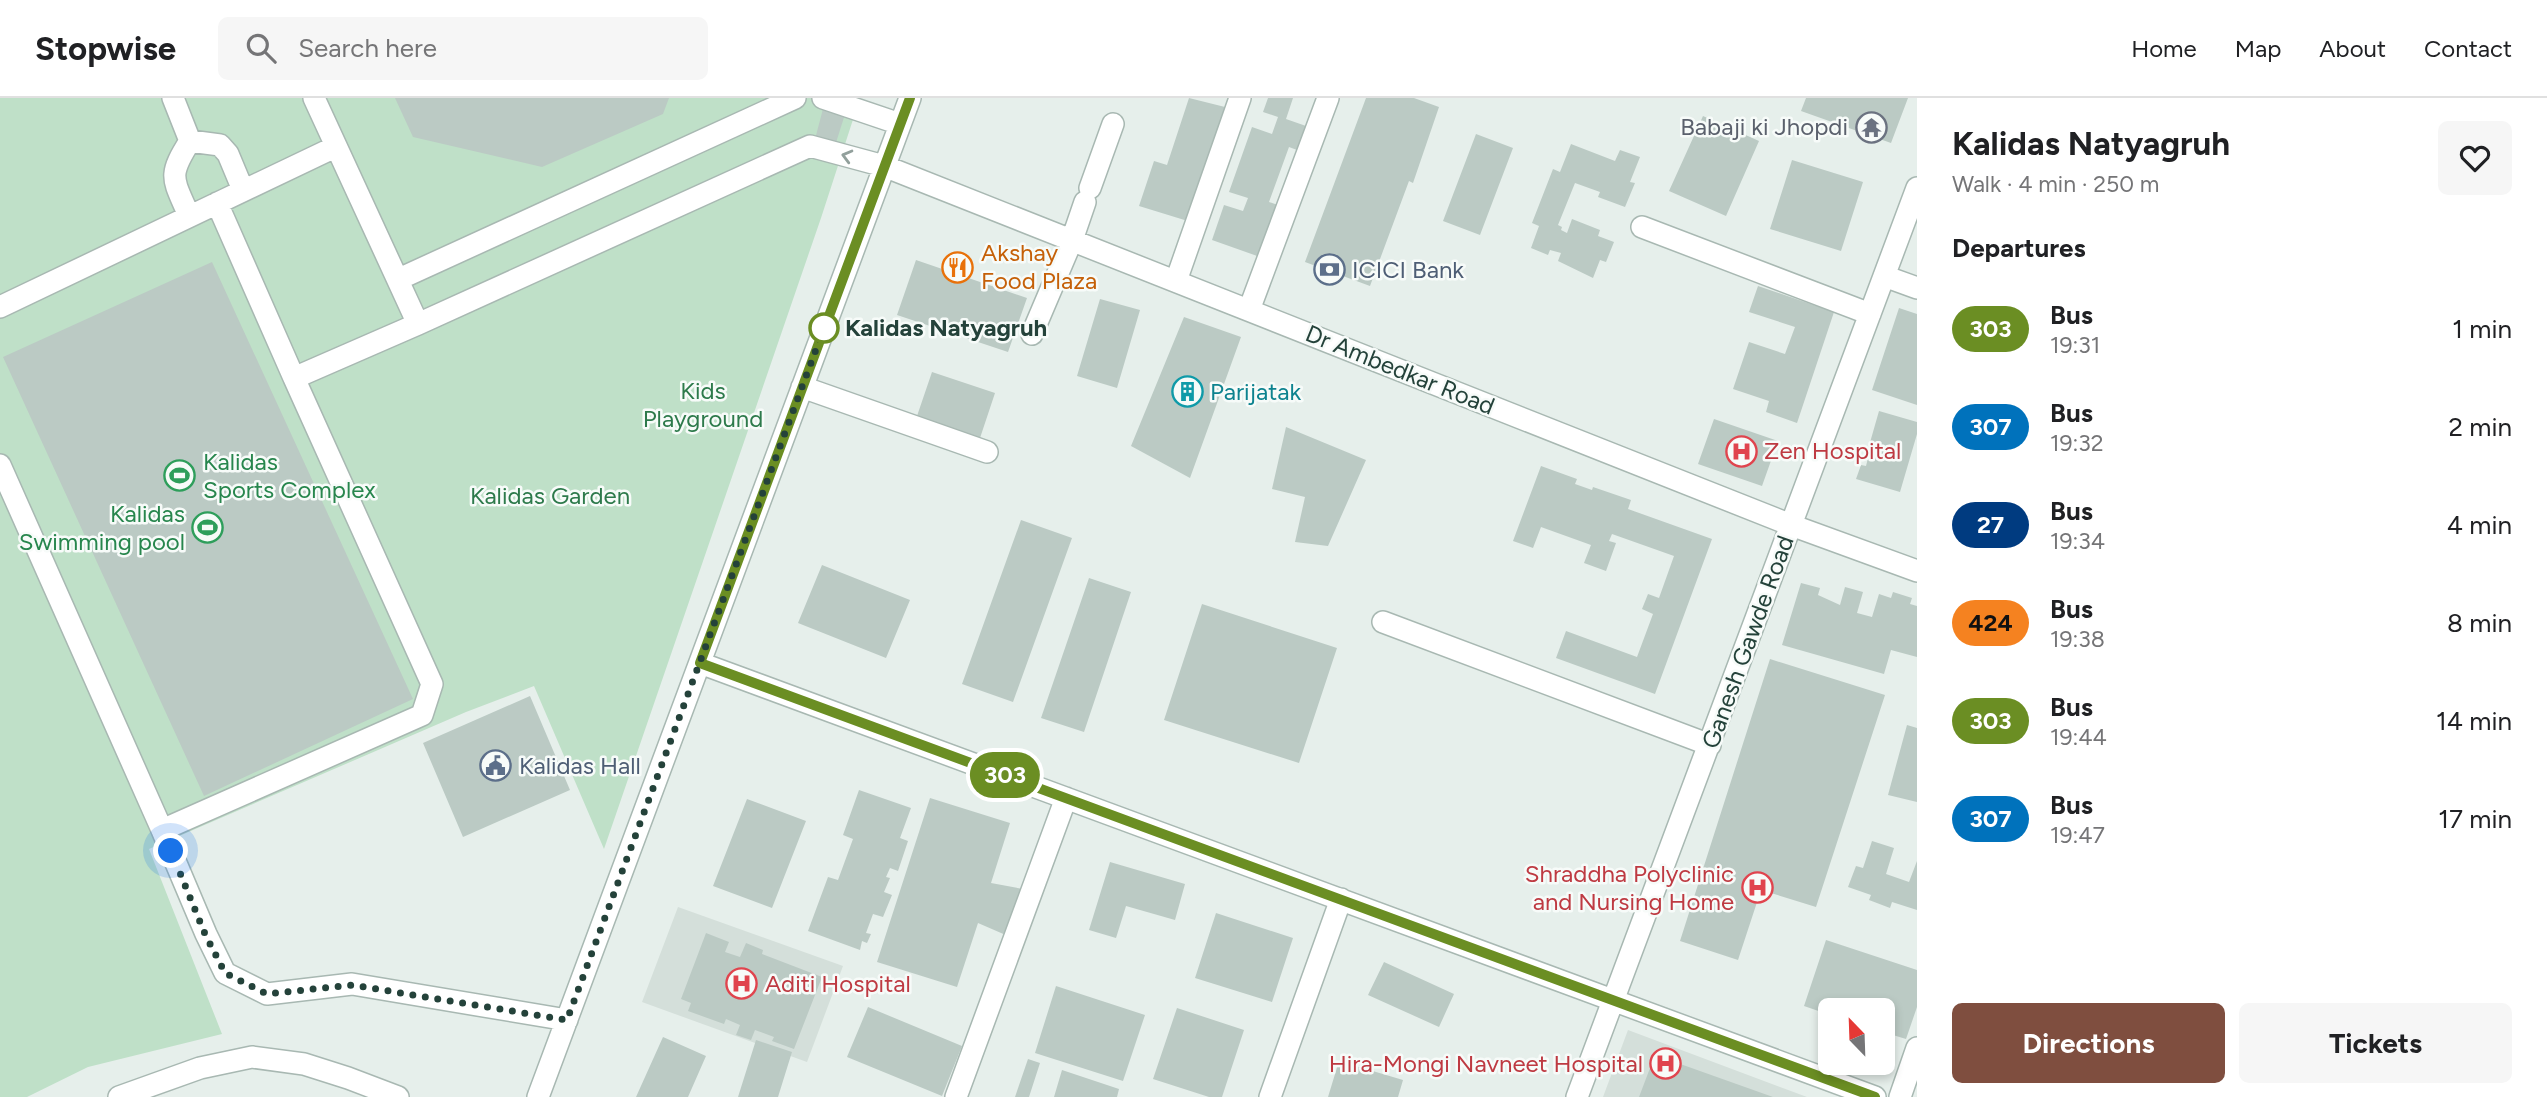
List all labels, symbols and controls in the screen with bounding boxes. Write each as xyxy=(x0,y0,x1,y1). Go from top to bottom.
search box xyxy=(218,17,708,80)
text: Stopwise xyxy=(35,29,176,68)
icon: search xyxy=(242,29,280,67)
text: Search here xyxy=(298,32,437,64)
text: Home xyxy=(2131,34,2197,63)
text: Map xyxy=(2235,34,2281,63)
text: About xyxy=(2319,34,2386,63)
text: Contact xyxy=(2424,34,2512,63)
temple icon: Babaji ki Jhopdi xyxy=(1854,110,1888,144)
place label: Babaji ki Jhopdi xyxy=(1680,112,1848,141)
button: heart xyxy=(2438,121,2512,195)
text: Kalidas Natyagruh xyxy=(1952,124,2230,163)
one-way arrow xyxy=(841,150,853,164)
text: Walk · 4 min · 250 m xyxy=(1952,170,2159,198)
text: Departures xyxy=(1952,232,2086,264)
place label: Akshay Food Plaza xyxy=(981,238,1097,295)
restaurant icon: Akshay Food Plaza xyxy=(941,250,975,284)
bank icon: ICICI Bank xyxy=(1312,253,1346,287)
place label: ICICI Bank xyxy=(1352,255,1464,284)
text: Bus xyxy=(2050,299,2093,331)
marker: Kalidas Natyagruh xyxy=(809,313,839,343)
place label: Kalidas Natyagruh xyxy=(845,313,1047,342)
text: 1 min xyxy=(2452,313,2512,345)
text: 303 xyxy=(1969,314,2012,343)
street label: Dr Ambedkar Road xyxy=(1301,318,1499,421)
text: 19:31 xyxy=(2050,331,2100,359)
building icon: Parijatak xyxy=(1170,375,1204,409)
park label: Kids Playground xyxy=(643,376,763,433)
place label: Parijatak xyxy=(1210,377,1302,406)
text: Bus xyxy=(2050,397,2093,429)
text: 2 min xyxy=(2448,411,2512,443)
text: 307 xyxy=(1969,412,2012,441)
text: 19:32 xyxy=(2050,429,2104,457)
hospital icon: Zen Hospital xyxy=(1724,434,1758,468)
place label: Zen Hospital xyxy=(1764,436,1901,465)
place label: Kalidas Sports Complex xyxy=(203,447,376,504)
sports icon: Kalidas Sports Complex xyxy=(163,459,197,493)
park label: Kalidas Garden xyxy=(470,481,630,510)
text: Bus xyxy=(2050,495,2093,527)
place label: Kalidas Swimming pool xyxy=(19,499,185,556)
text: 4 min xyxy=(2447,509,2512,541)
text: 27 xyxy=(1977,510,2004,539)
sports icon: Kalidas Swimming pool xyxy=(191,511,225,545)
text: 19:34 xyxy=(2050,527,2105,555)
street label: Ganesh Gawde Road xyxy=(1695,531,1800,752)
text: Bus xyxy=(2050,593,2093,625)
text: 8 min xyxy=(2447,607,2512,639)
text: 424 xyxy=(1968,608,2013,637)
text: 19:38 xyxy=(2050,625,2105,653)
text: Bus xyxy=(2050,691,2093,723)
text: 14 min xyxy=(2436,705,2512,737)
text: 303 xyxy=(1969,706,2012,735)
text: 19:44 xyxy=(2050,723,2107,751)
public building icon: Kalidas Hall xyxy=(479,749,513,783)
place label: Kalidas Hall xyxy=(519,751,641,780)
line badge: 303 xyxy=(965,752,1045,798)
text: 303 xyxy=(984,760,1026,789)
text: Bus xyxy=(2050,789,2093,821)
text: 17 min xyxy=(2438,803,2512,835)
text: 307 xyxy=(1969,804,2012,833)
text: 19:47 xyxy=(2050,821,2105,849)
your location xyxy=(153,833,188,868)
place label: Shraddha Polyclinic and Nursing Home xyxy=(1525,859,1734,916)
hospital icon: Shraddha Polyclinic and Nursing Home xyxy=(1740,871,1774,905)
hospital icon: Aditi Hospital xyxy=(725,967,759,1001)
place label: Aditi Hospital xyxy=(765,969,911,998)
north arrow xyxy=(1818,998,1895,1074)
map controls xyxy=(1818,998,1895,1075)
button: Directions xyxy=(1952,1003,2225,1083)
button: Tickets xyxy=(2239,1003,2512,1083)
hospital icon: Hira-Mongi Navneet Hospital xyxy=(1649,1047,1683,1081)
place label: Hira-Mongi Navneet Hospital xyxy=(1329,1049,1643,1078)

